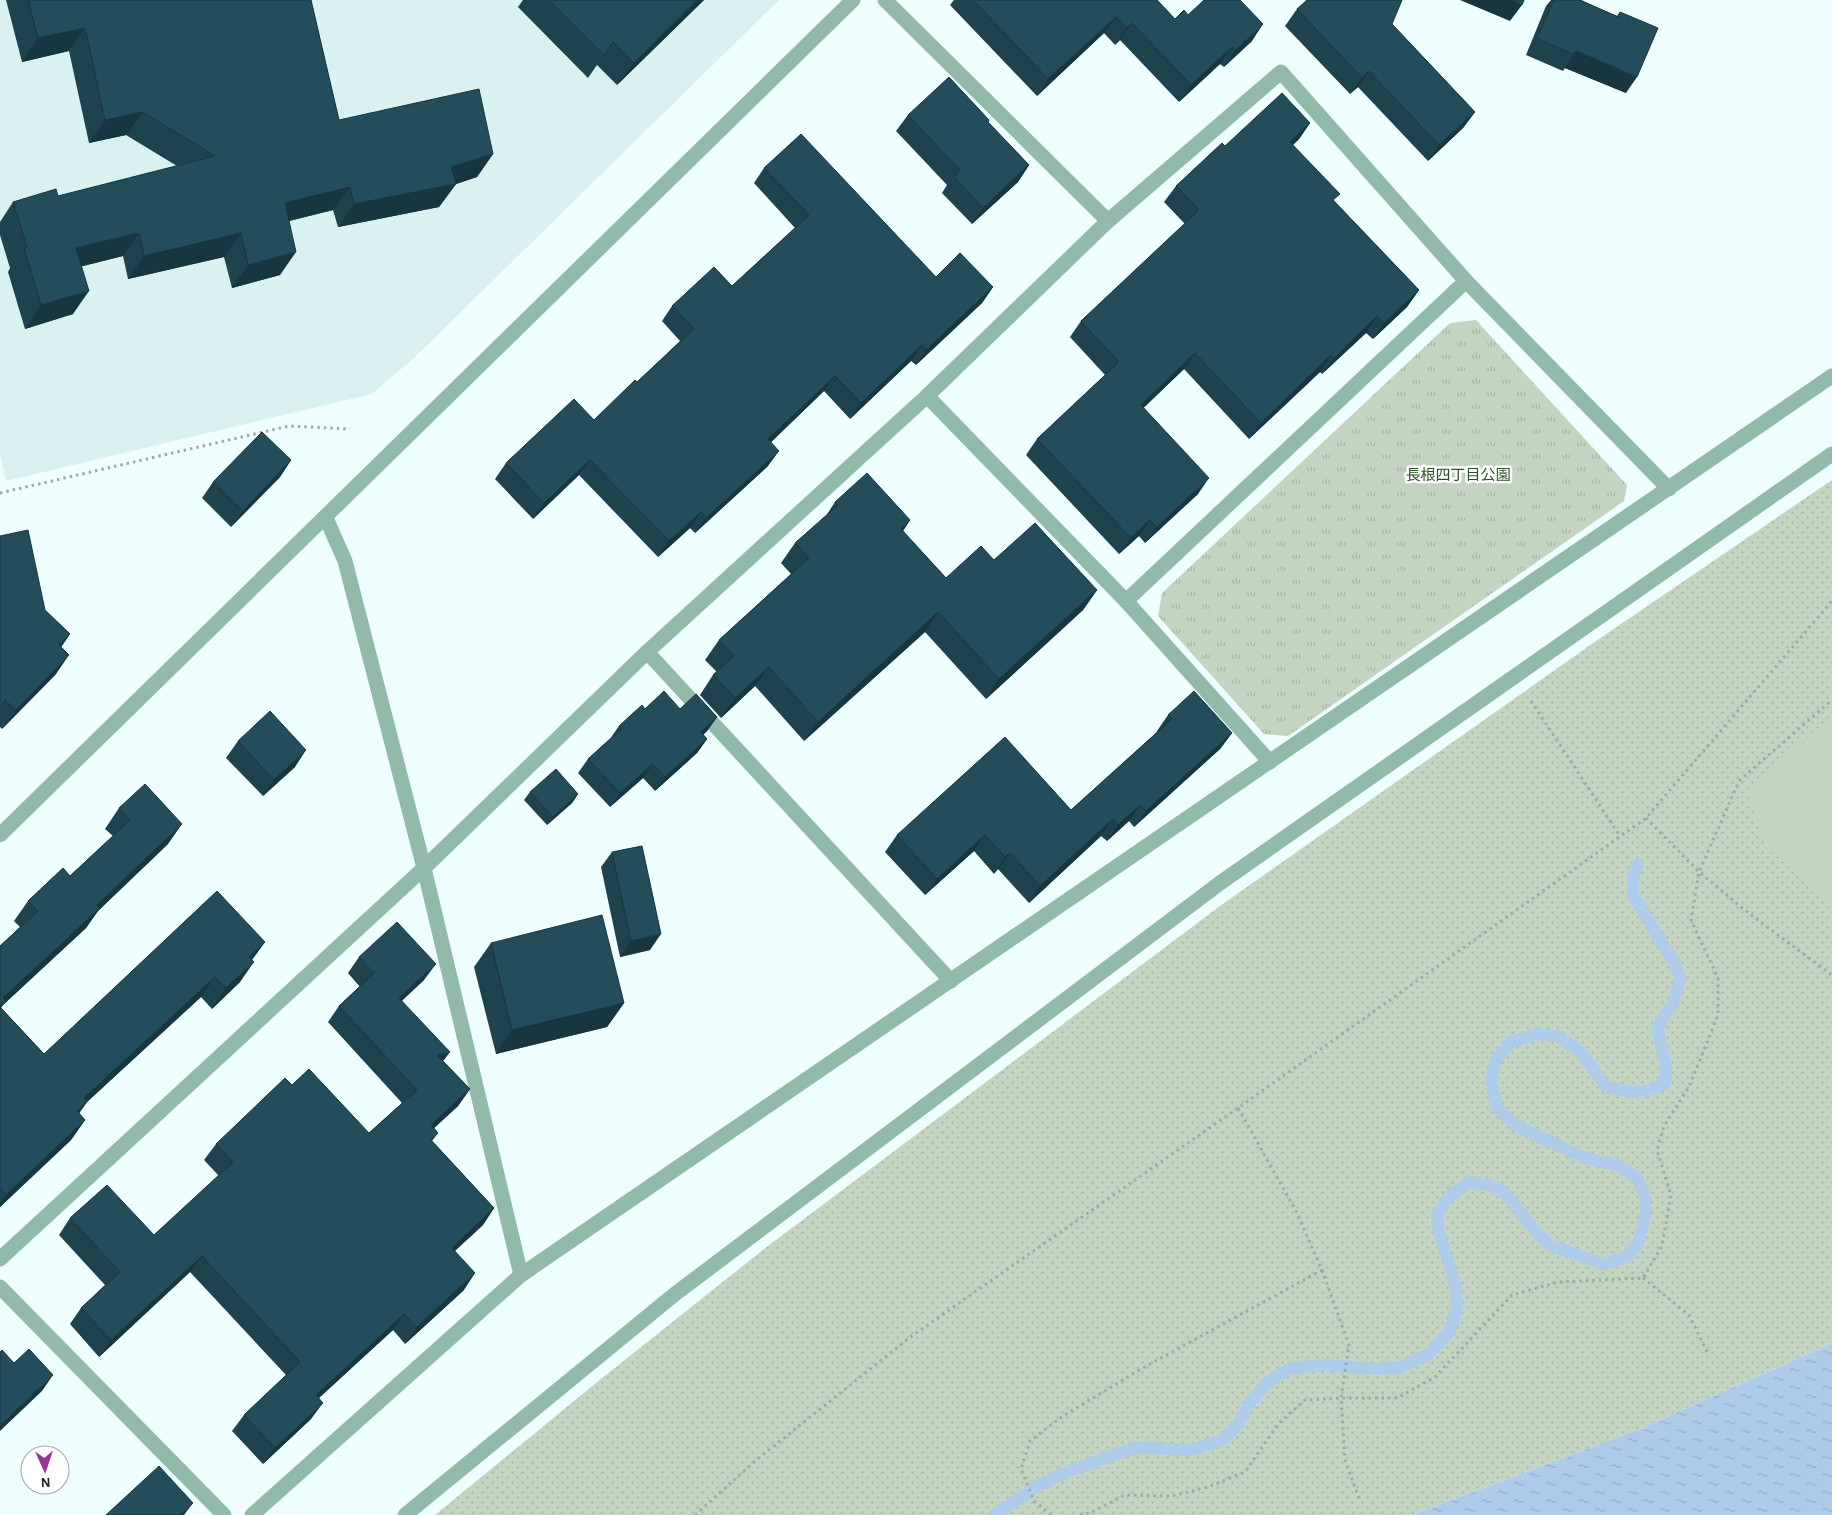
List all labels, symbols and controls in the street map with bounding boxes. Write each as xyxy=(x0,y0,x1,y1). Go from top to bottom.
park label: 長根四丁目公園 xyxy=(1405,467,1511,483)
north arrow xyxy=(20,1445,70,1495)
text: N xyxy=(40,1475,51,1489)

